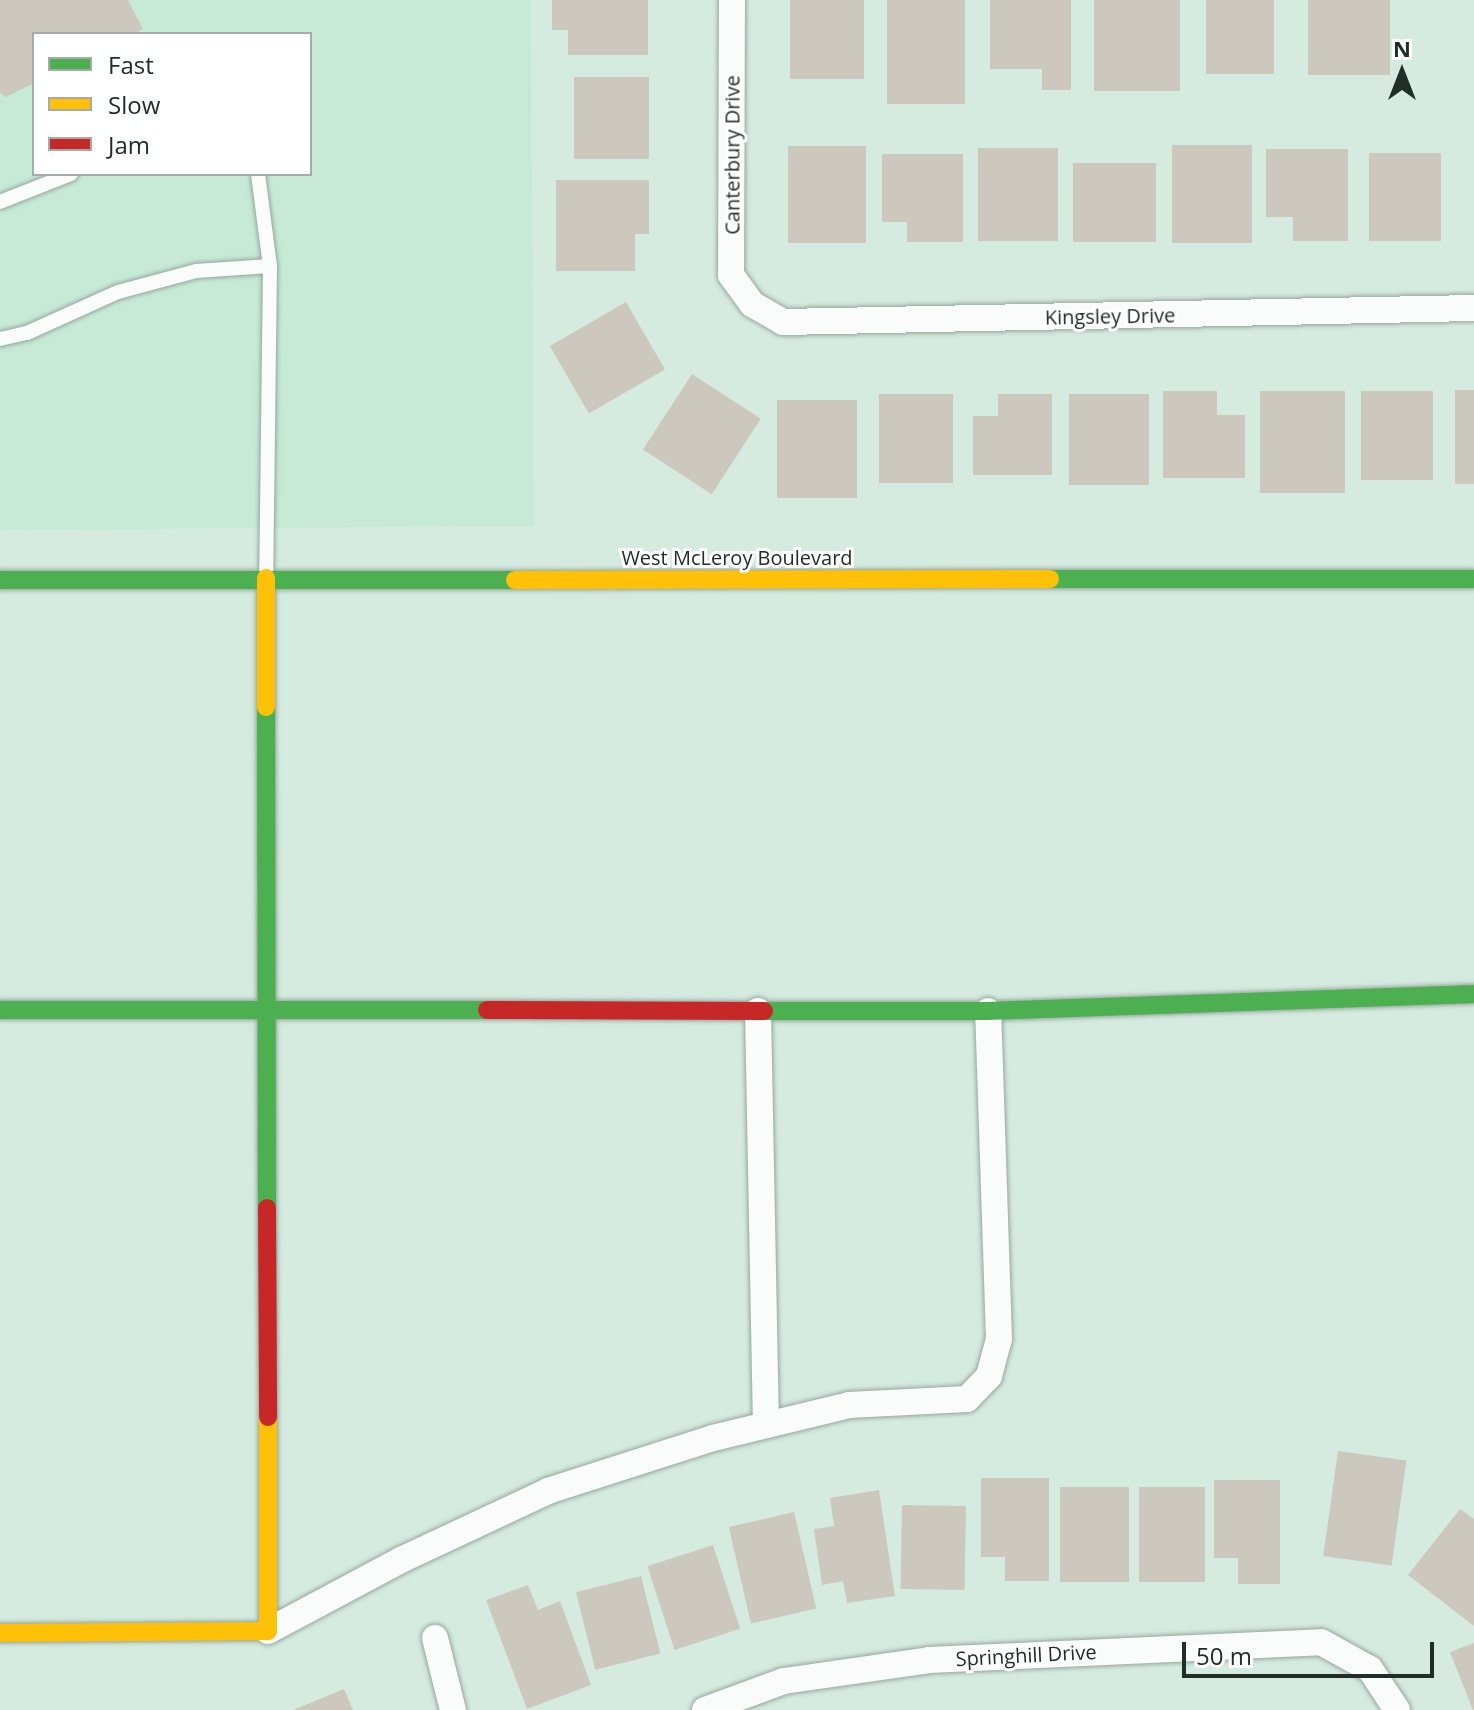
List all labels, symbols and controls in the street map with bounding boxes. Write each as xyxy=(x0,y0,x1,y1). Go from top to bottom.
legend xyxy=(32,32,312,176)
north arrow xyxy=(1362,32,1442,112)
text: N xyxy=(1393,33,1411,63)
text: Fast xyxy=(108,48,154,81)
street label: Canterbury Drive xyxy=(720,75,744,235)
text: Slow xyxy=(108,88,160,121)
text: Jam xyxy=(108,128,150,161)
street label: Kingsley Drive xyxy=(1045,303,1175,329)
street label: West McLeroy Boulevard xyxy=(621,545,853,569)
scale bar xyxy=(1186,1626,1438,1676)
street label: Springhill Drive xyxy=(955,1639,1097,1671)
text: 50 m xyxy=(1196,1639,1252,1672)

